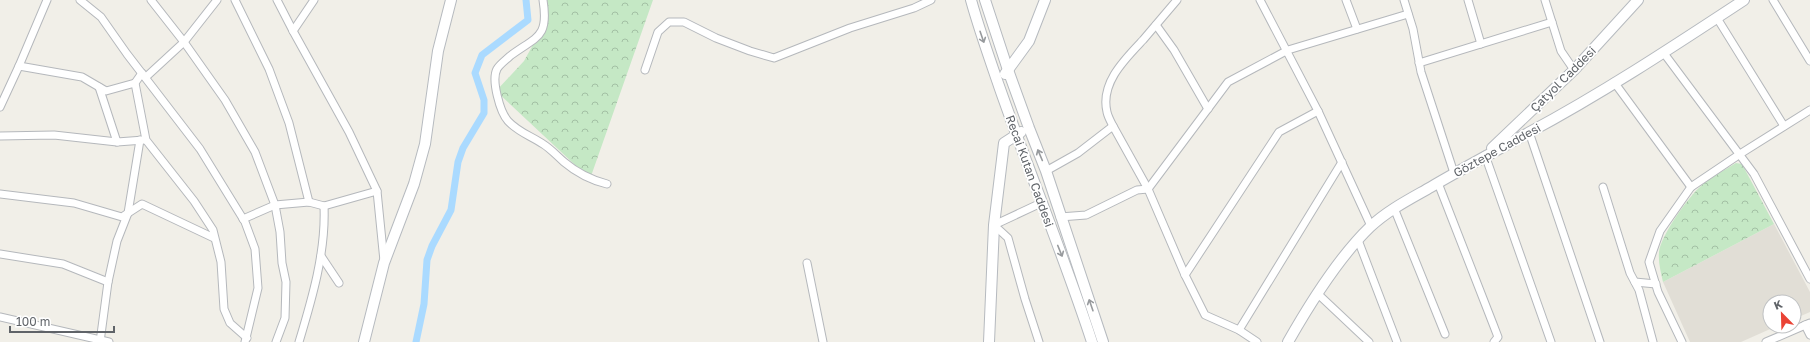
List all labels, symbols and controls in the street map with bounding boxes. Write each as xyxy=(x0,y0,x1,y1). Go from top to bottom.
one-way arrow xyxy=(979,31,987,43)
street label: Çatyol Caddesi xyxy=(1527,43,1599,115)
street label: Recai Kutan Caddesi xyxy=(1003,113,1057,229)
street label: Göztepe Caddesi xyxy=(1451,120,1543,180)
one-way arrow xyxy=(1036,150,1043,162)
one-way arrow xyxy=(1057,245,1065,257)
north arrow xyxy=(1762,294,1802,334)
text: K xyxy=(1772,297,1784,312)
one-way arrow xyxy=(1087,299,1094,312)
scale bar xyxy=(10,308,114,334)
text: 100 m xyxy=(16,314,50,329)

